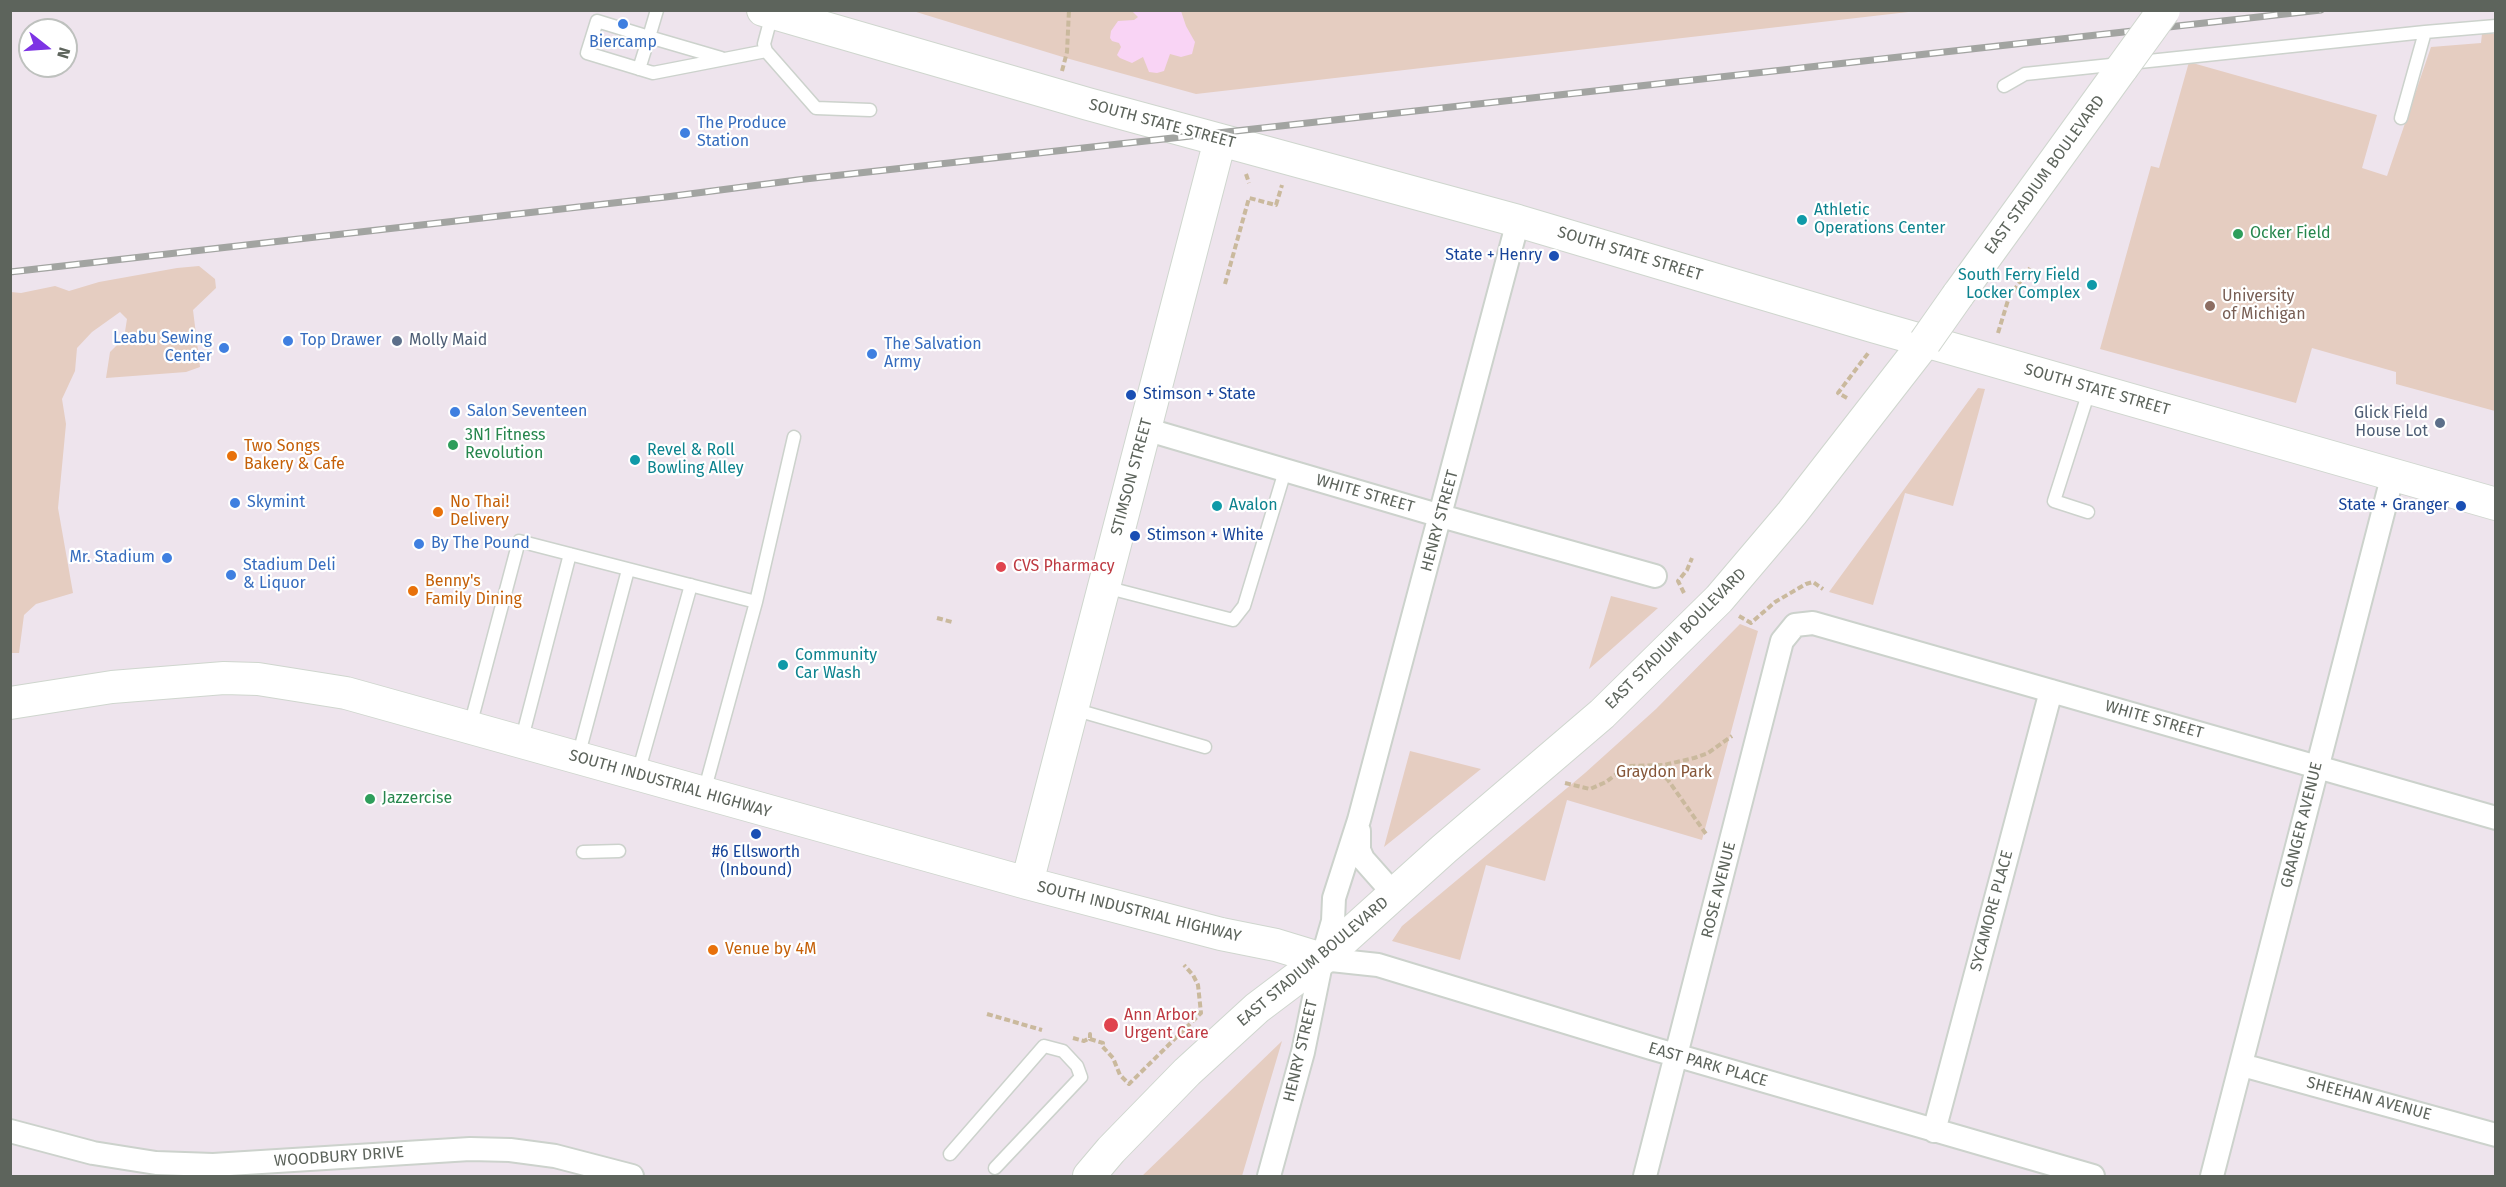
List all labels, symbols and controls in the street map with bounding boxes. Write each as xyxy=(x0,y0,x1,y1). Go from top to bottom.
marker: Biercamp xyxy=(616,17,630,31)
north arrow xyxy=(18,18,78,78)
place label: Biercamp xyxy=(589,33,657,53)
text: N xyxy=(53,45,74,61)
street label: EAST STADIUM BOULEVARD xyxy=(1981,92,2109,258)
street label: SOUTH STATE STREET xyxy=(1087,95,1237,153)
place label: The Produce Station xyxy=(697,114,787,152)
marker: The Produce Station xyxy=(678,126,692,140)
place label: Athletic Operations Center xyxy=(1814,201,1946,239)
marker: Athletic Operations Center xyxy=(1795,213,1809,227)
street label: SOUTH STATE STREET xyxy=(1555,223,1705,285)
place label: Ocker Field xyxy=(2250,224,2331,244)
marker: Ocker Field xyxy=(2231,227,2245,241)
place label: State + Henry xyxy=(1445,246,1542,266)
marker: State + Henry xyxy=(1547,249,1561,263)
place label: South Ferry Field Locker Complex xyxy=(1958,266,2080,304)
marker: South Ferry Field Locker Complex xyxy=(2085,278,2099,292)
place label: University of Michigan xyxy=(2222,287,2306,325)
marker: University of Michigan xyxy=(2203,299,2217,313)
place label: Leabu Sewing Center xyxy=(113,329,212,367)
place label: Top Drawer xyxy=(300,331,381,351)
place label: Molly Maid xyxy=(409,331,487,351)
marker: Top Drawer xyxy=(281,334,295,348)
marker: Molly Maid xyxy=(390,334,404,348)
place label: The Salvation Army xyxy=(884,335,982,373)
marker: Leabu Sewing Center xyxy=(217,341,231,355)
marker: The Salvation Army xyxy=(865,347,879,361)
street label: SOUTH STATE STREET xyxy=(2022,360,2172,420)
place label: Stimson + State xyxy=(1143,385,1256,405)
marker: Stimson + State xyxy=(1124,388,1138,402)
place label: Salon Seventeen xyxy=(467,402,587,422)
place label: Glick Field House Lot xyxy=(2354,404,2428,442)
marker: Salon Seventeen xyxy=(448,405,462,419)
street label: STIMSON STREET xyxy=(1107,416,1157,538)
marker: Glick Field House Lot xyxy=(2433,416,2447,430)
place label: 3N1 Fitness Revolution xyxy=(465,426,546,464)
place label: Two Songs Bakery & Cafe xyxy=(244,437,345,475)
marker: 3N1 Fitness Revolution xyxy=(446,438,460,452)
place label: Revel & Roll Bowling Alley xyxy=(647,441,744,479)
marker: Two Songs Bakery & Cafe xyxy=(225,449,239,463)
marker: Revel & Roll Bowling Alley xyxy=(628,453,642,467)
street label: HENRY STREET xyxy=(1417,468,1463,574)
street label: WHITE STREET xyxy=(1314,471,1416,517)
place label: Skymint xyxy=(247,493,305,513)
place label: No Thai! Delivery xyxy=(450,493,509,531)
marker: Skymint xyxy=(228,496,242,510)
place label: Avalon xyxy=(1229,496,1278,516)
place label: State + Granger xyxy=(2338,496,2449,516)
marker: Avalon xyxy=(1210,499,1224,513)
marker: State + Granger xyxy=(2454,499,2468,513)
marker: No Thai! Delivery xyxy=(431,505,445,519)
place label: Stimson + White xyxy=(1147,526,1264,546)
marker: Stimson + White xyxy=(1128,529,1142,543)
place label: By The Pound xyxy=(431,534,530,554)
marker: By The Pound xyxy=(412,537,426,551)
place label: Mr. Stadium xyxy=(69,548,155,568)
marker: Mr. Stadium xyxy=(160,551,174,565)
place label: Stadium Deli & Liquor xyxy=(243,556,336,594)
place label: CVS Pharmacy xyxy=(1013,557,1115,577)
marker: CVS Pharmacy xyxy=(994,560,1008,574)
street label: EAST STADIUM BOULEVARD xyxy=(1601,564,1751,714)
marker: Stadium Deli & Liquor xyxy=(224,568,238,582)
place label: Benny's Family Dining xyxy=(425,572,522,610)
marker: Benny's Family Dining xyxy=(406,584,420,598)
place label: Community Car Wash xyxy=(795,646,877,684)
marker: Community Car Wash xyxy=(776,658,790,672)
street label: WHITE STREET xyxy=(2103,697,2205,743)
street label: SOUTH INDUSTRIAL HIGHWAY xyxy=(567,746,773,822)
street label: GRANGER AVENUE xyxy=(2277,760,2327,890)
park label: Graydon Park xyxy=(1616,763,1712,783)
place label: Jazzercise xyxy=(382,789,452,809)
marker: Jazzercise xyxy=(363,792,377,806)
marker: #6 Ellsworth (Inbound) xyxy=(749,827,763,841)
street label: ROSE AVENUE xyxy=(1698,840,1740,940)
place label: #6 Ellsworth (Inbound) xyxy=(712,843,800,881)
street label: SYCAMORE PLACE xyxy=(1967,848,2017,974)
street label: SOUTH INDUSTRIAL HIGHWAY xyxy=(1035,877,1243,947)
street label: EAST STADIUM BOULEVARD xyxy=(1233,893,1393,1031)
place label: Venue by 4M xyxy=(725,940,816,960)
marker: Venue by 4M xyxy=(706,943,720,957)
street label: HENRY STREET xyxy=(1280,998,1322,1104)
place label: Ann Arbor Urgent Care xyxy=(1124,1006,1209,1044)
marker: Ann Arbor Urgent Care xyxy=(1102,1016,1120,1034)
street label: EAST PARK PLACE xyxy=(1646,1039,1770,1091)
street label: SHEEHAN AVENUE xyxy=(2304,1073,2434,1125)
street label: WOODBURY DRIVE xyxy=(273,1143,405,1171)

